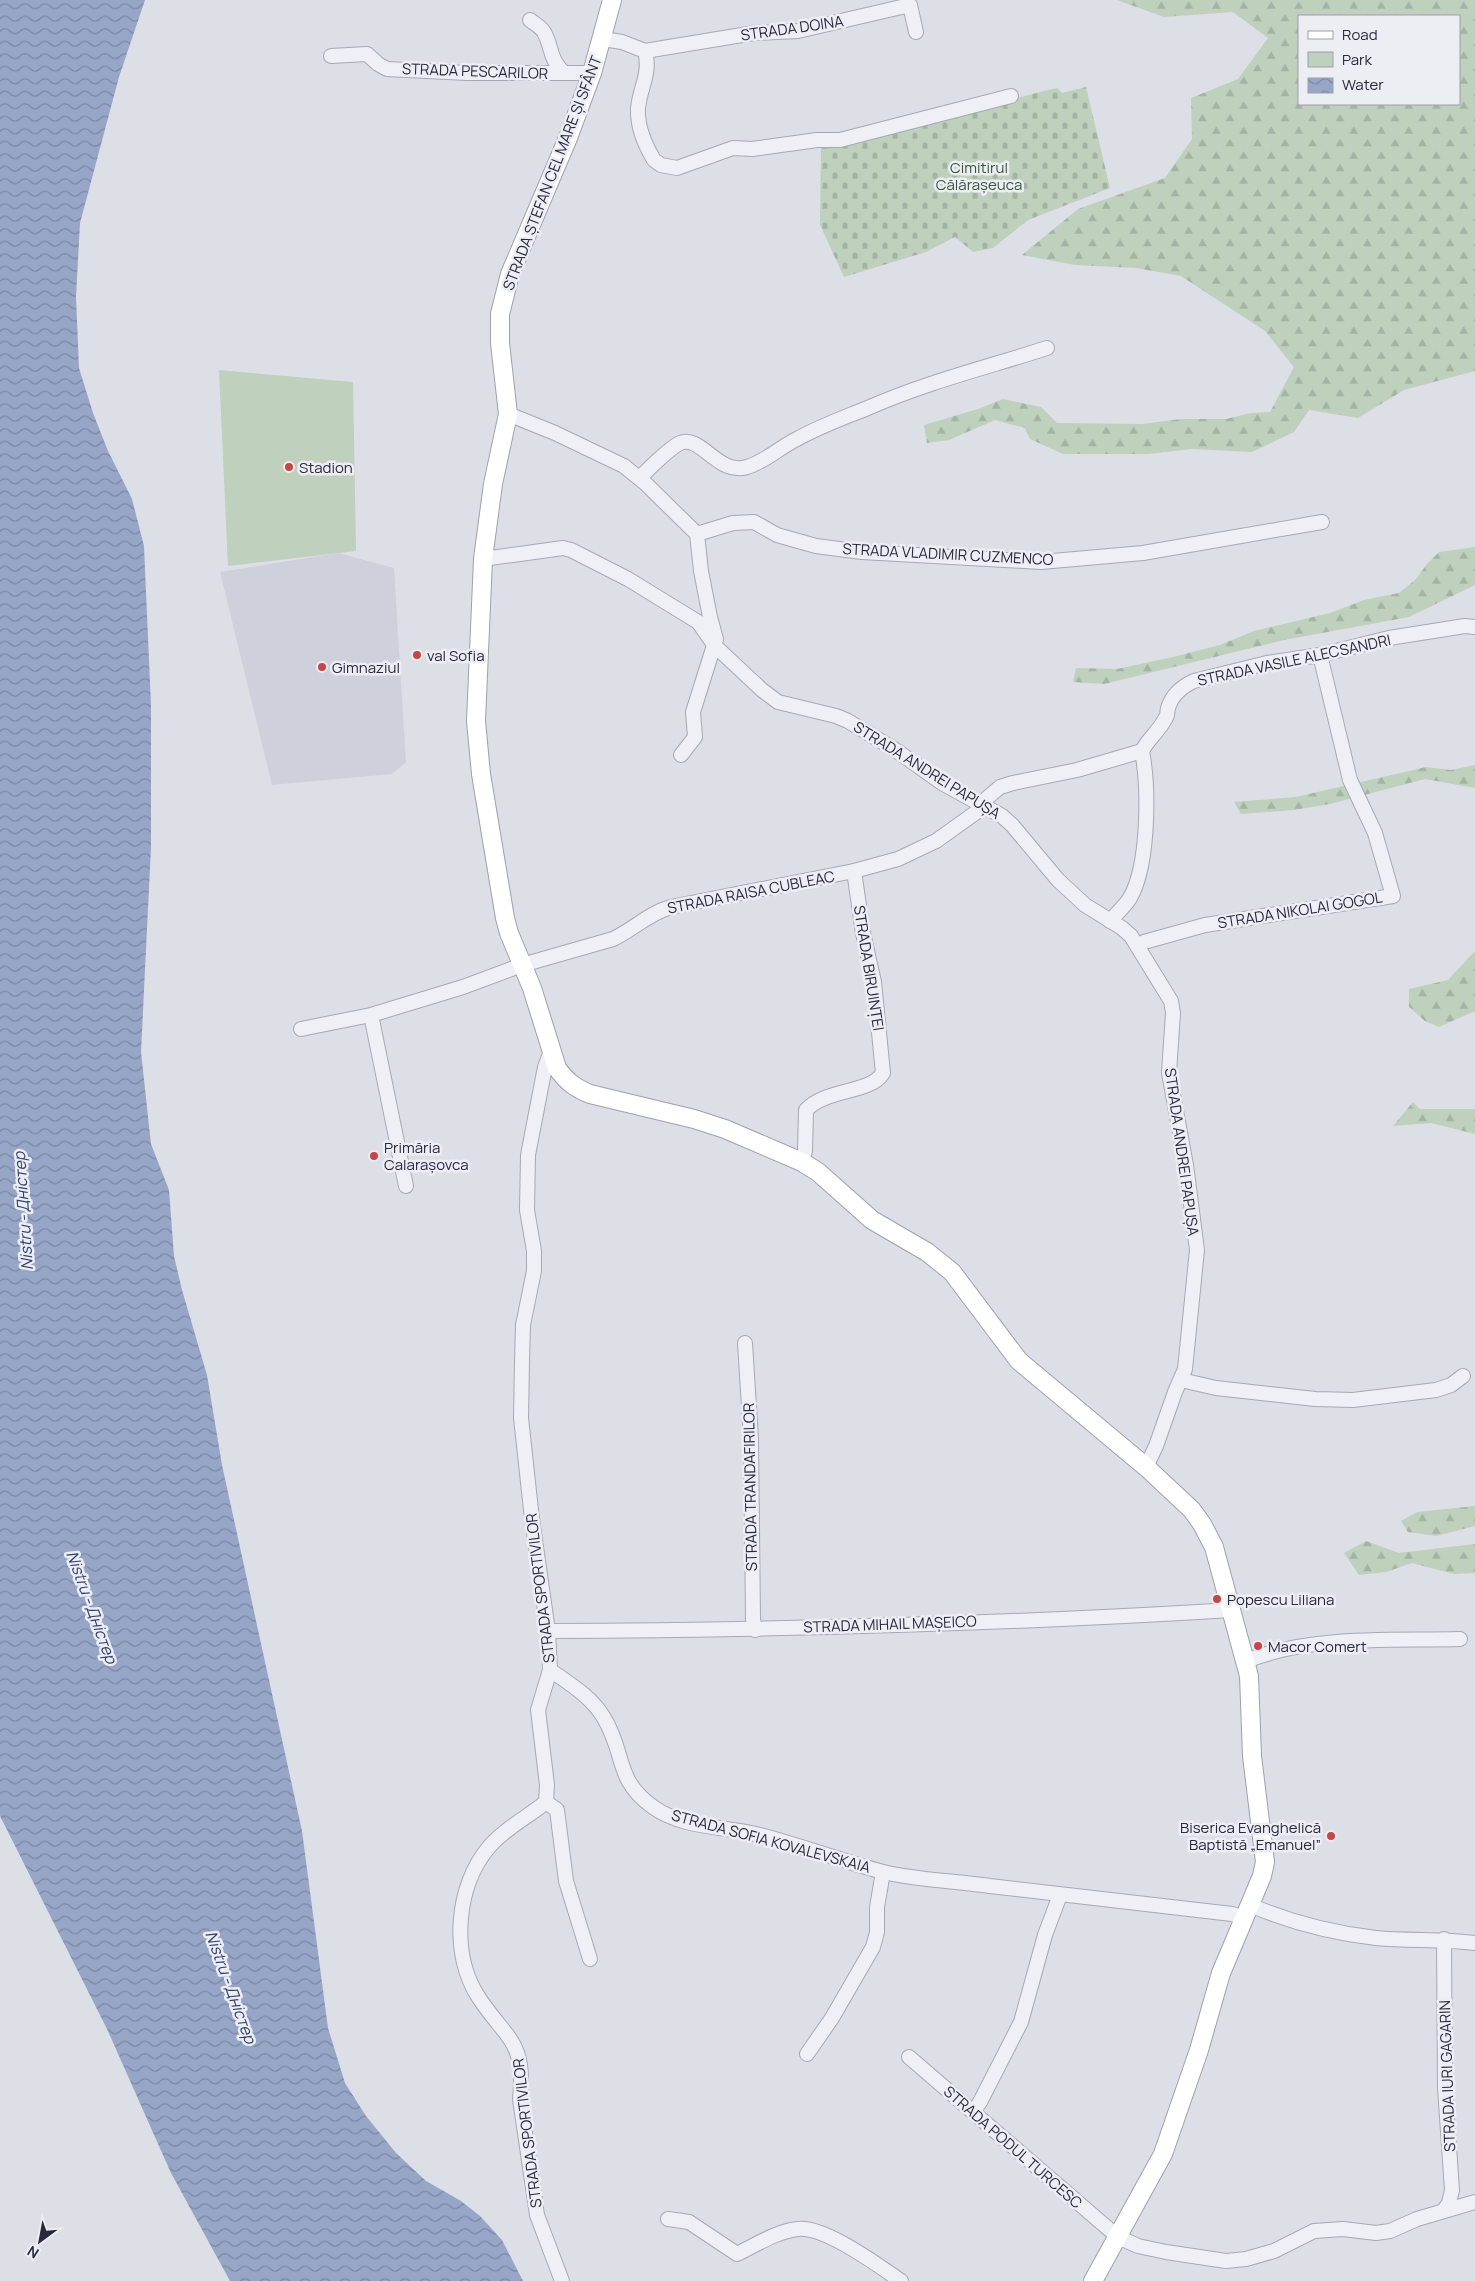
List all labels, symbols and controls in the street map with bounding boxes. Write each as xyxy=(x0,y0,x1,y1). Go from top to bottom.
street label: STRADA DOINA xyxy=(739,10,845,46)
legend xyxy=(1298,15,1460,105)
text: Road xyxy=(1342,24,1378,45)
text: Park xyxy=(1342,49,1372,70)
street label: STRADA ȘTEFAN CEL MARE ȘI SFÂNT xyxy=(497,53,607,293)
street label: STRADA PESCARILOR xyxy=(401,58,549,84)
text: Water xyxy=(1342,74,1384,95)
park label: Cimitirul Călărașeuca xyxy=(936,157,1022,195)
place label: Stadion xyxy=(299,457,353,478)
marker: Stadion xyxy=(283,461,295,473)
street label: STRADA VLADIMIR CUZMENCO xyxy=(842,538,1054,570)
street label: STRADA VASILE ALECSANDRI xyxy=(1195,629,1393,691)
place label: val Sofia xyxy=(427,645,485,666)
marker: val Sofia xyxy=(411,649,423,661)
place label: Gimnaziul xyxy=(332,657,400,678)
marker: Gimnaziul xyxy=(316,661,328,673)
street label: STRADA ANDREI PAPUȘA xyxy=(850,716,1005,824)
street label: STRADA RAISA CUBLEAC xyxy=(665,865,837,919)
street label: STRADA NIKOLAI GOGOL xyxy=(1216,887,1384,933)
street label: STRADA BIRUINȚEI xyxy=(849,904,889,1032)
street label: STRADA ANDREI PAPUȘA xyxy=(1160,1067,1204,1238)
place label: Primăria Calarașovca xyxy=(384,1137,469,1175)
water label: Nistru - Дністер xyxy=(8,1150,38,1271)
marker: Primăria Calarașovca xyxy=(368,1150,380,1162)
street label: STRADA TRANDAFIRILOR xyxy=(738,1403,762,1571)
street label: STRADA SPORTIVILOR xyxy=(520,1512,560,1664)
water label: Nistru - Дністер xyxy=(61,1548,123,1668)
place label: Popescu Liliana xyxy=(1227,1589,1334,1610)
marker: Popescu Liliana xyxy=(1211,1593,1223,1605)
street label: STRADA MIHAIL MAȘEICO xyxy=(803,1610,977,1638)
place label: Macor Comert xyxy=(1268,1636,1367,1657)
marker: Macor Comert xyxy=(1252,1640,1264,1652)
street label: STRADA SOFIA KOVALEVSKAIA xyxy=(669,1804,873,1878)
place label: Biserica Evanghelică Baptistă „Emanuel” xyxy=(1180,1817,1321,1855)
marker: Biserica Evanghelică Baptistă „Emanuel” xyxy=(1325,1830,1337,1842)
water label: Nistru - Дністер xyxy=(200,1928,262,2048)
street label: STRADA IURI GAGARIN xyxy=(1434,2000,1460,2152)
street label: STRADA SPORTIVILOR xyxy=(507,2057,547,2209)
street label: STRADA PODUL TURCESC xyxy=(939,2081,1087,2213)
north arrow xyxy=(15,2216,65,2266)
text: N xyxy=(24,2242,42,2263)

